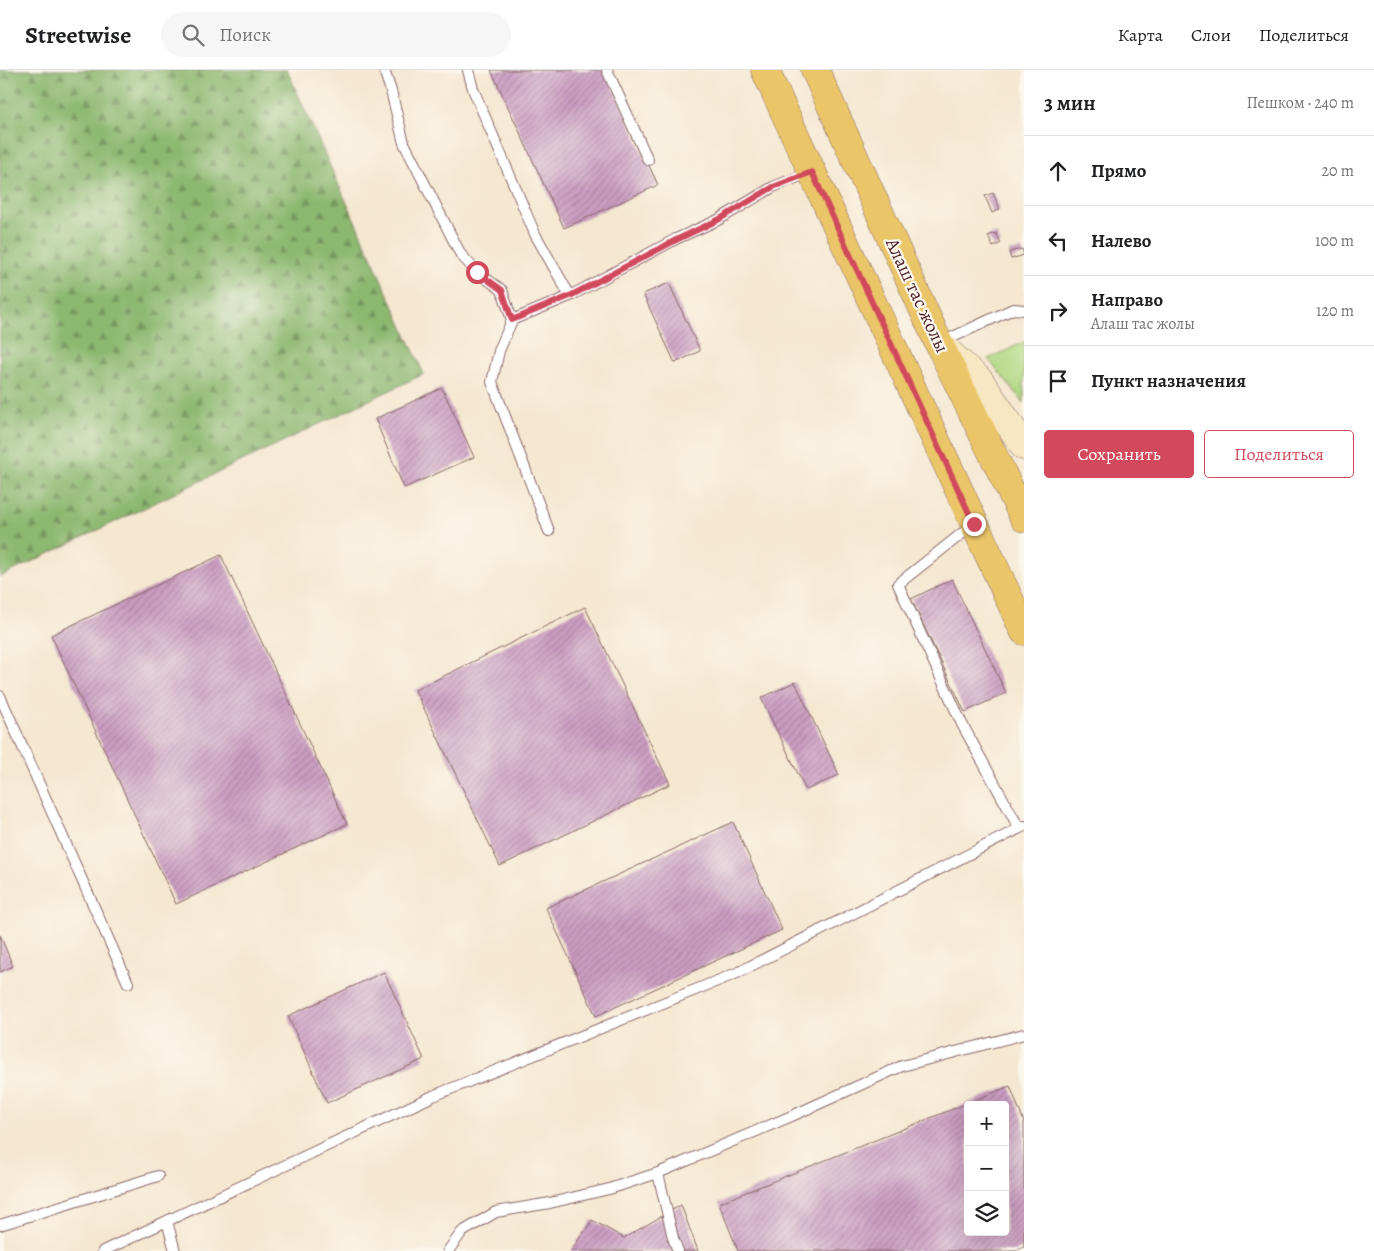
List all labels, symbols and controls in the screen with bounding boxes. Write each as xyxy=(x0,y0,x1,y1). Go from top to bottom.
search box xyxy=(161,12,511,57)
text: Streetwise xyxy=(25,19,131,51)
icon: search xyxy=(179,21,207,49)
text: Поиск xyxy=(219,22,271,48)
text: Карта xyxy=(1118,23,1163,47)
text: Слои xyxy=(1191,23,1231,47)
text: Поделиться xyxy=(1259,23,1349,47)
text: 3 мин xyxy=(1044,89,1096,117)
text: Пешком · 240 m xyxy=(1246,92,1354,114)
icon: ahead xyxy=(1044,157,1072,185)
text: Прямо xyxy=(1091,158,1146,184)
text: 20 m xyxy=(1321,160,1354,182)
icon: left xyxy=(1044,227,1072,255)
text: Налево xyxy=(1091,228,1151,254)
text: 100 m xyxy=(1315,230,1354,252)
street label: Алаш тас жолы xyxy=(879,233,955,357)
route start xyxy=(466,261,489,284)
text: Направо xyxy=(1091,287,1163,313)
icon: right xyxy=(1044,297,1072,325)
text: 120 m xyxy=(1316,300,1354,322)
text: Алаш тас жолы xyxy=(1091,313,1195,335)
icon: arrive xyxy=(1044,367,1072,395)
text: Пункт назначения xyxy=(1091,368,1246,394)
button: Сохранить xyxy=(1044,430,1194,478)
button: Поделиться xyxy=(1204,430,1354,478)
route end xyxy=(963,513,986,536)
map controls xyxy=(964,1101,1009,1236)
button: + xyxy=(964,1101,1009,1146)
button: − xyxy=(964,1146,1009,1191)
button: layers xyxy=(964,1191,1009,1236)

